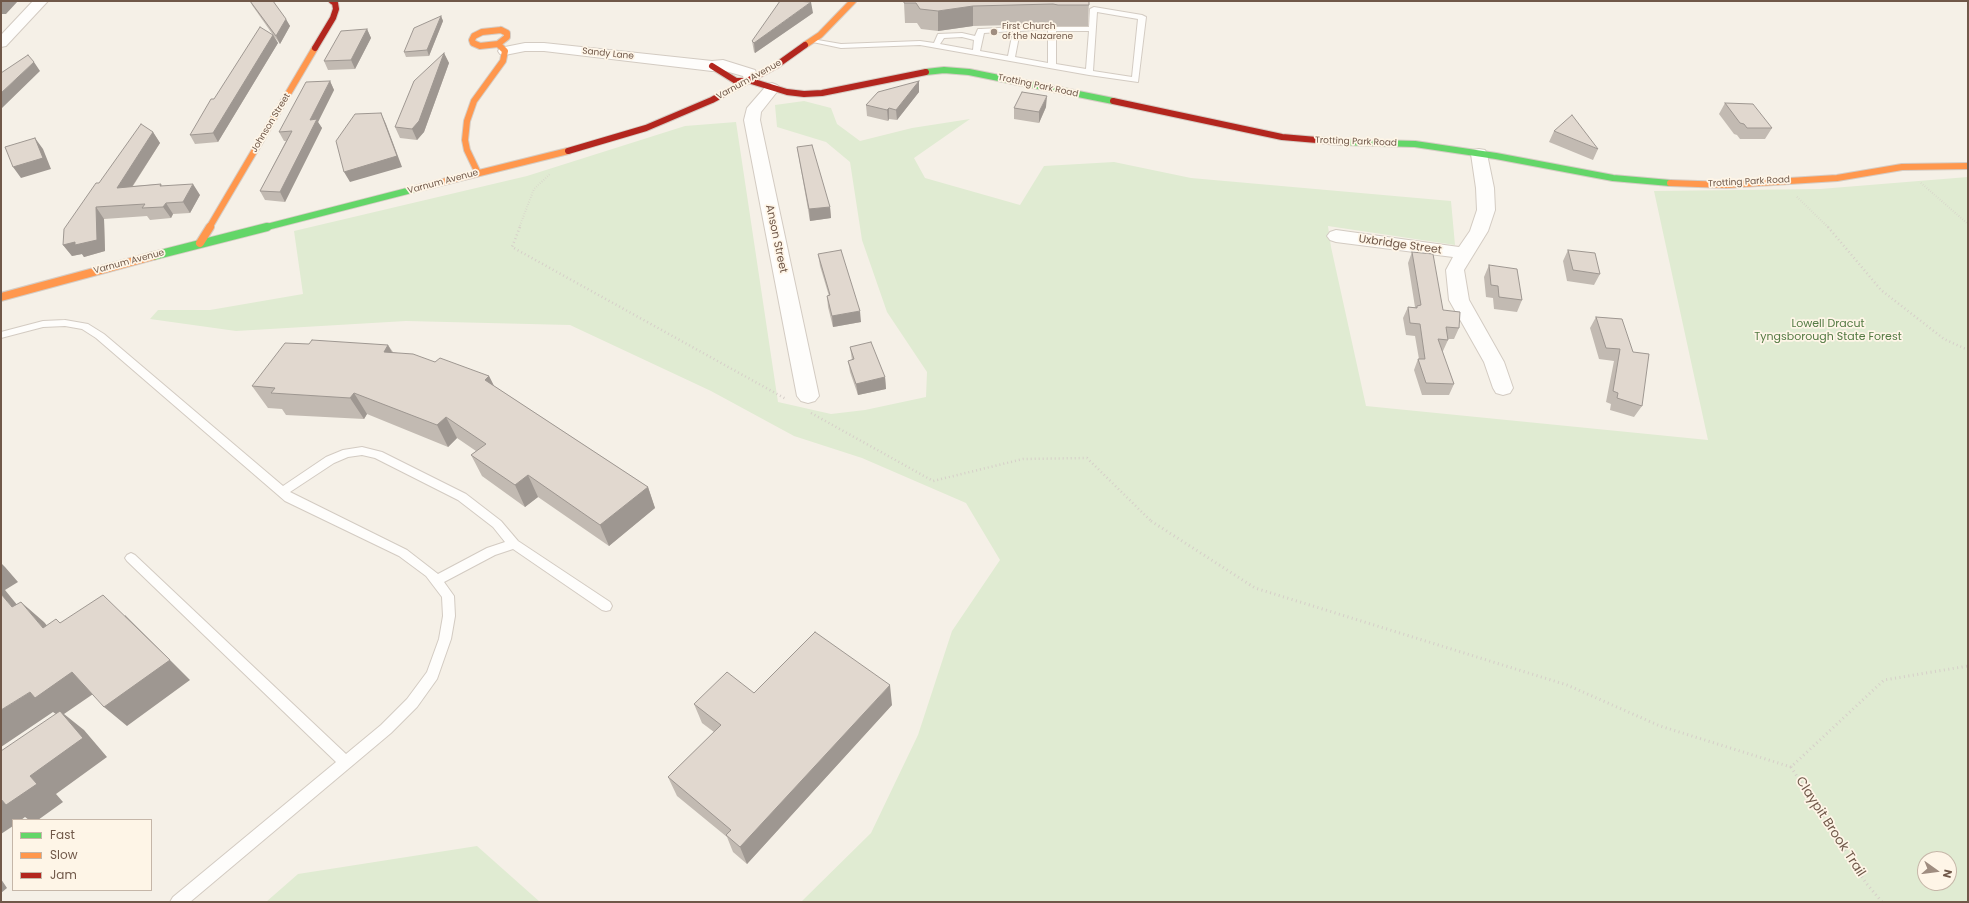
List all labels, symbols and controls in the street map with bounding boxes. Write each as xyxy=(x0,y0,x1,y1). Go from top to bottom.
place label: First Church of the Nazarene xyxy=(1002,22,1073,43)
marker: First Church of the Nazarene xyxy=(989,27,999,37)
street label: Sandy Lane xyxy=(582,46,634,62)
street label: Varnum Avenue xyxy=(715,58,783,102)
street label: Trotting Park Road xyxy=(997,72,1079,100)
street label: Johnson Street xyxy=(249,91,293,155)
street label: Trotting Park Road xyxy=(1315,135,1397,149)
street label: Varnum Avenue xyxy=(407,167,479,197)
street label: Trotting Park Road xyxy=(1708,174,1790,190)
street label: Anson Street xyxy=(762,204,790,274)
street label: Uxbridge Street xyxy=(1358,233,1442,257)
street label: Varnum Avenue xyxy=(93,247,165,277)
park label: Lowell Dracut Tyngsborough State Forest xyxy=(1754,317,1902,343)
street label: Claypit Brook Trail xyxy=(1792,774,1868,880)
legend xyxy=(12,819,152,891)
text: Fast xyxy=(50,826,75,843)
text: Slow xyxy=(50,846,78,863)
north arrow xyxy=(1917,851,1957,891)
text: Jam xyxy=(50,866,77,883)
text: N xyxy=(1939,868,1956,880)

